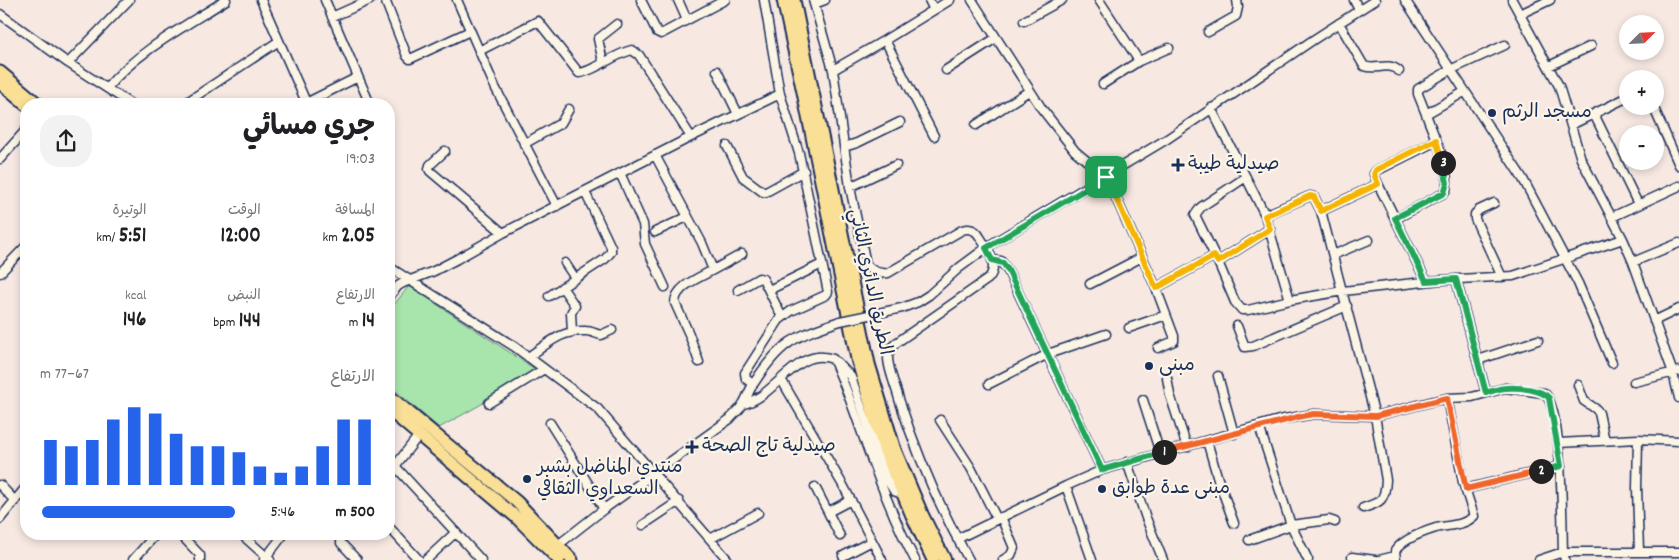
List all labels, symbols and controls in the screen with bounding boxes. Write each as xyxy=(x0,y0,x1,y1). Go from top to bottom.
north arrow xyxy=(1619,15,1664,60)
map controls xyxy=(1619,15,1664,170)
button: + xyxy=(1619,70,1664,115)
place label: مسجد الرثم xyxy=(1502,100,1592,127)
marker: مسجد الرثم xyxy=(1486,107,1498,119)
text: جري مسائي xyxy=(243,109,375,149)
button: share xyxy=(40,115,92,167)
button: − xyxy=(1619,125,1664,170)
text: 19:03 xyxy=(346,148,375,171)
pin: 3 xyxy=(1430,150,1456,176)
place label: صيدلية طيبة xyxy=(1188,152,1279,179)
text: 3 xyxy=(1440,153,1447,173)
pin xyxy=(1085,156,1127,198)
marker: صيدلية طيبة xyxy=(1172,159,1184,171)
icon: arrive xyxy=(1092,163,1120,191)
text: الوتيرة xyxy=(113,201,146,221)
text: الوقت xyxy=(228,201,261,221)
text: المسافة xyxy=(335,201,375,221)
street label: الطريق الدائري الثاني xyxy=(840,206,898,358)
text: 5:51 xyxy=(119,222,146,252)
text: 12:00 xyxy=(221,222,261,252)
text: 2.05 xyxy=(341,222,375,252)
text: /km xyxy=(96,228,119,248)
text: km xyxy=(323,228,341,248)
text: kcal xyxy=(125,286,146,306)
text: النبض xyxy=(227,286,261,306)
text: الارتفاع xyxy=(336,286,375,306)
text: 146 xyxy=(123,306,146,336)
text: 144 xyxy=(239,307,261,337)
text: 14 xyxy=(362,307,375,337)
text: bpm xyxy=(213,313,239,333)
text: m xyxy=(349,313,362,333)
place label: مبنى xyxy=(1159,353,1195,380)
marker: مبنى xyxy=(1143,360,1155,372)
text: 67–77 m xyxy=(40,363,89,386)
text: الارتفاع xyxy=(330,366,375,389)
place label: صيدلية تاج الصحة xyxy=(702,434,836,461)
pin: 1 xyxy=(1152,440,1176,464)
marker: صيدلية تاج الصحة xyxy=(686,441,698,453)
text: 1 xyxy=(1163,442,1166,462)
place label: منتدي المناضل بشير السعداوي الثقافي xyxy=(535,455,683,504)
pin: 2 xyxy=(1528,458,1554,484)
text: 2 xyxy=(1538,461,1545,481)
marker: منتدي المناضل بشير السعداوي الثقافي xyxy=(521,473,533,485)
place label: مبنى عدة طوابق xyxy=(1112,476,1230,503)
marker: مبنى عدة طوابق xyxy=(1096,483,1108,495)
text: 5:46 xyxy=(270,501,295,524)
text: 500 m xyxy=(335,501,375,524)

